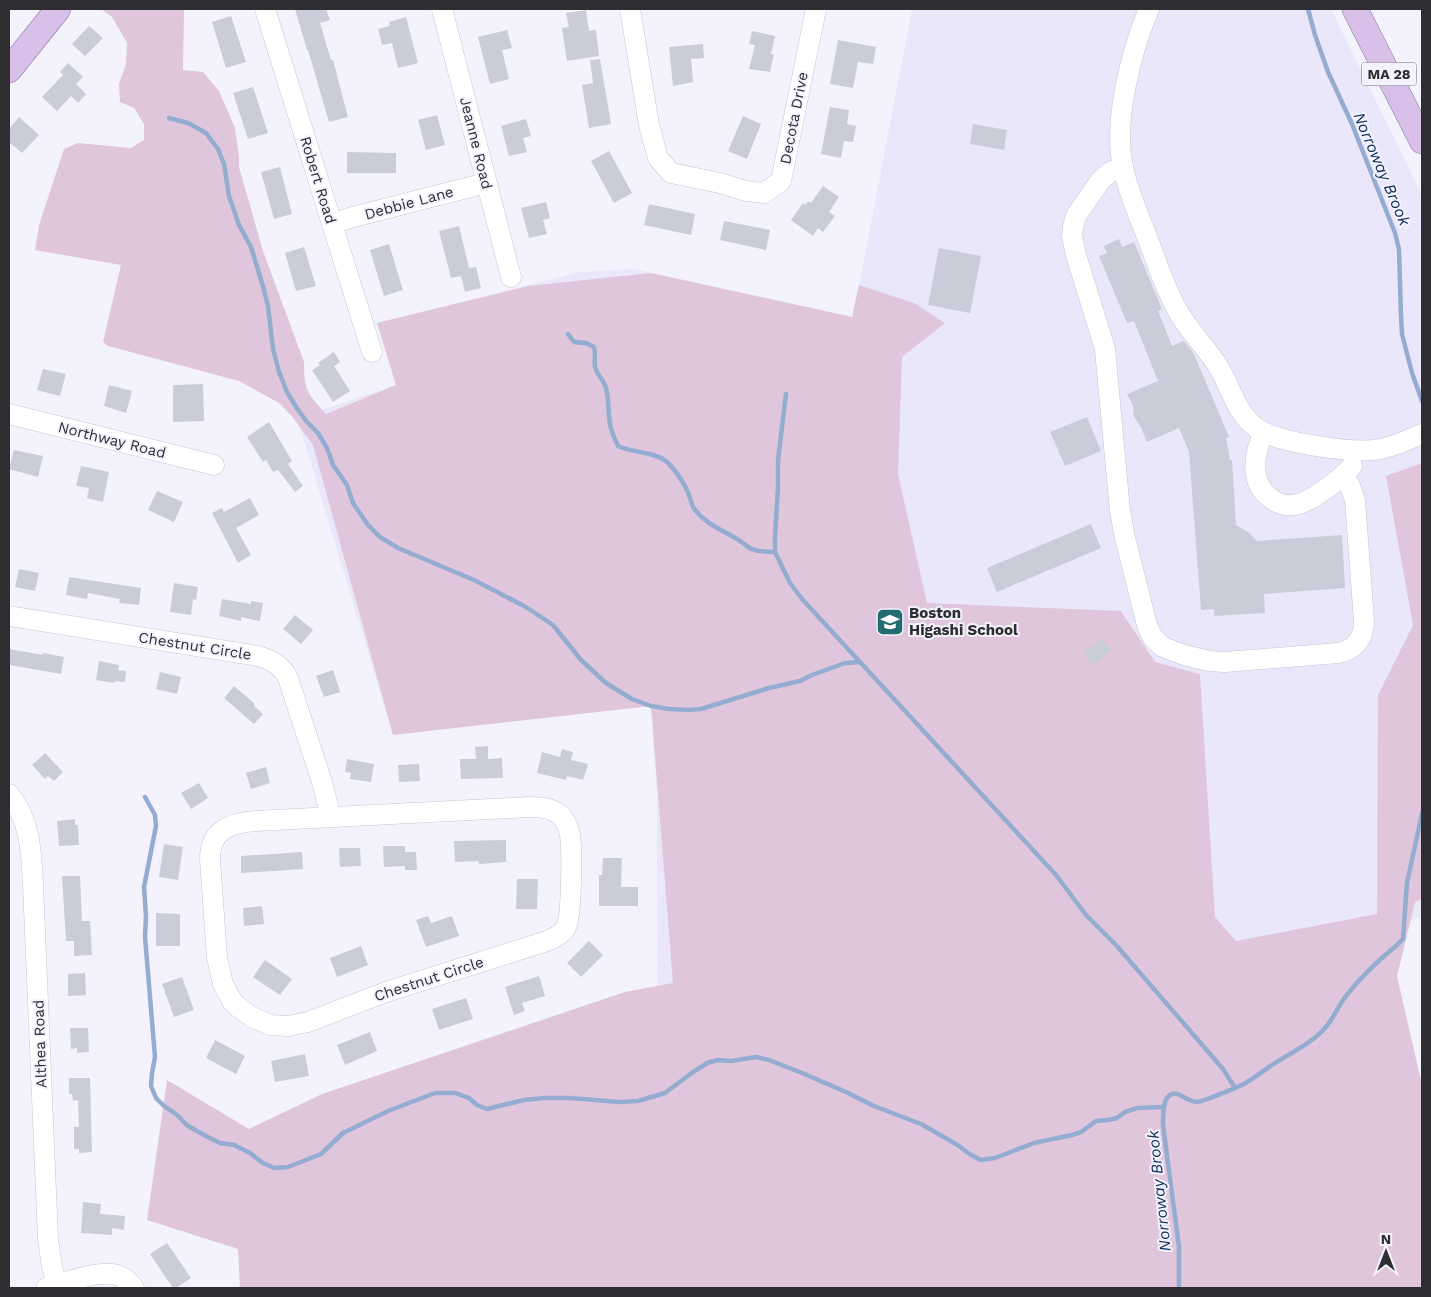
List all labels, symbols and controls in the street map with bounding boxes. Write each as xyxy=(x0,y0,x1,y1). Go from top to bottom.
road number: MA 28 xyxy=(1362,62,1416,86)
street label: Decota Drive xyxy=(776,70,812,166)
street label: Jeanne Road xyxy=(456,95,496,191)
water label: Norroway Brook xyxy=(1349,109,1415,230)
street label: Robert Road xyxy=(296,134,340,226)
street label: Debbie Lane xyxy=(363,182,455,224)
street label: Northway Road xyxy=(56,418,168,462)
place label: Boston Higashi School xyxy=(909,604,1018,639)
school or university icon: Boston Higashi School xyxy=(875,607,905,637)
street label: Chestnut Circle xyxy=(137,628,253,664)
street label: Chestnut Circle xyxy=(372,953,486,1005)
street label: Althea Road xyxy=(29,1000,51,1088)
water label: Norroway Brook xyxy=(1143,1128,1175,1252)
north arrow xyxy=(1361,1227,1411,1277)
text: N xyxy=(1381,1231,1391,1247)

